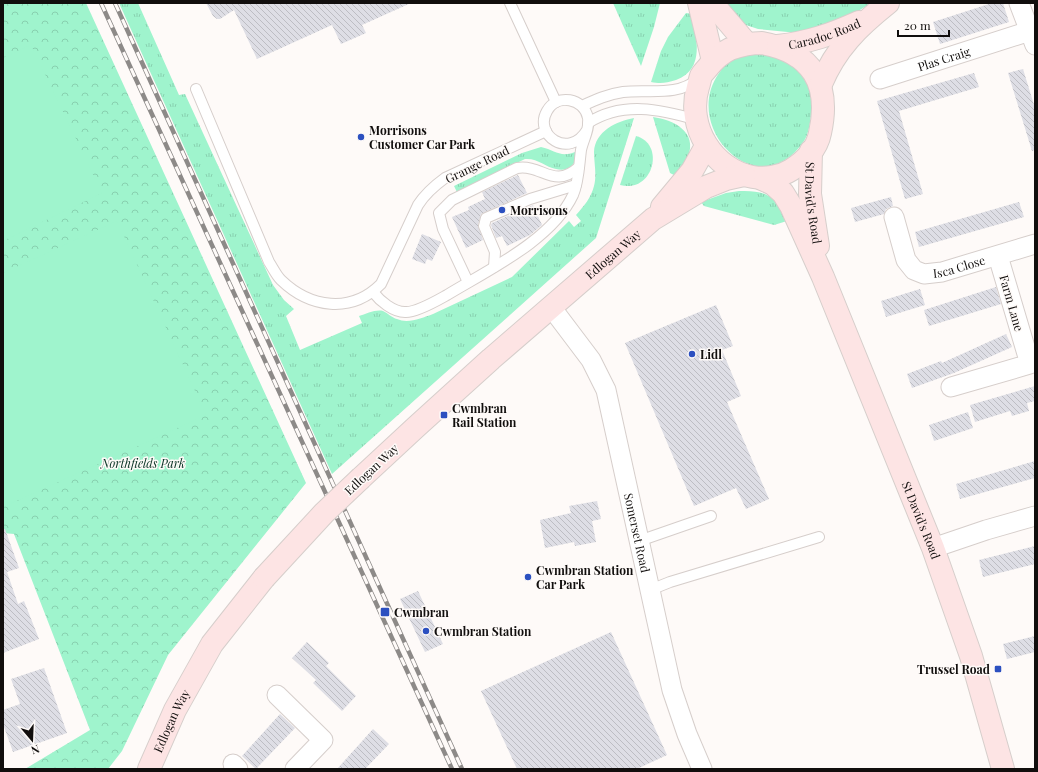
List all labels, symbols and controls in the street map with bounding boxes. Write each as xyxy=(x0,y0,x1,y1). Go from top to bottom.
scale bar xyxy=(898,12,949,38)
street label: Caradoc Road xyxy=(787,14,863,52)
text: 20 m xyxy=(904,17,931,33)
street label: Plas Craig xyxy=(916,43,973,74)
place label: Morrisons Customer Car Park xyxy=(369,122,476,152)
marker: Morrisons Customer Car Park xyxy=(356,132,366,142)
street label: Grange Road xyxy=(442,142,512,186)
street label: St David's Road xyxy=(802,162,826,245)
place label: Morrisons xyxy=(510,202,568,218)
marker: Morrisons xyxy=(497,205,507,215)
street label: Edlogan Way xyxy=(582,225,644,282)
street label: Isca Close xyxy=(932,252,987,281)
street label: Farm Lane xyxy=(996,273,1028,333)
place label: Lidl xyxy=(700,346,722,362)
marker: Lidl xyxy=(687,349,697,359)
place label: Cwmbran Rail Station xyxy=(452,400,517,430)
marker: Cwmbran Rail Station xyxy=(439,410,449,420)
street label: Edlogan Way xyxy=(341,440,401,498)
park label: Northfields Park xyxy=(100,455,185,471)
street label: St David's Road xyxy=(899,479,944,561)
street label: Somerset Road xyxy=(621,491,654,574)
place label: Cwmbran Station Car Park xyxy=(536,562,634,592)
marker: Cwmbran Station Car Park xyxy=(523,572,533,582)
place label: Cwmbran xyxy=(394,604,450,620)
marker: Cwmbran xyxy=(379,606,391,618)
place label: Cwmbran Station xyxy=(434,623,532,639)
marker: Cwmbran Station xyxy=(421,626,431,636)
place label: Trussel Road xyxy=(917,661,990,677)
marker: Trussel Road xyxy=(993,664,1003,674)
street label: Edlogan Way xyxy=(149,686,193,755)
north arrow xyxy=(12,720,52,760)
text: N xyxy=(29,742,42,758)

